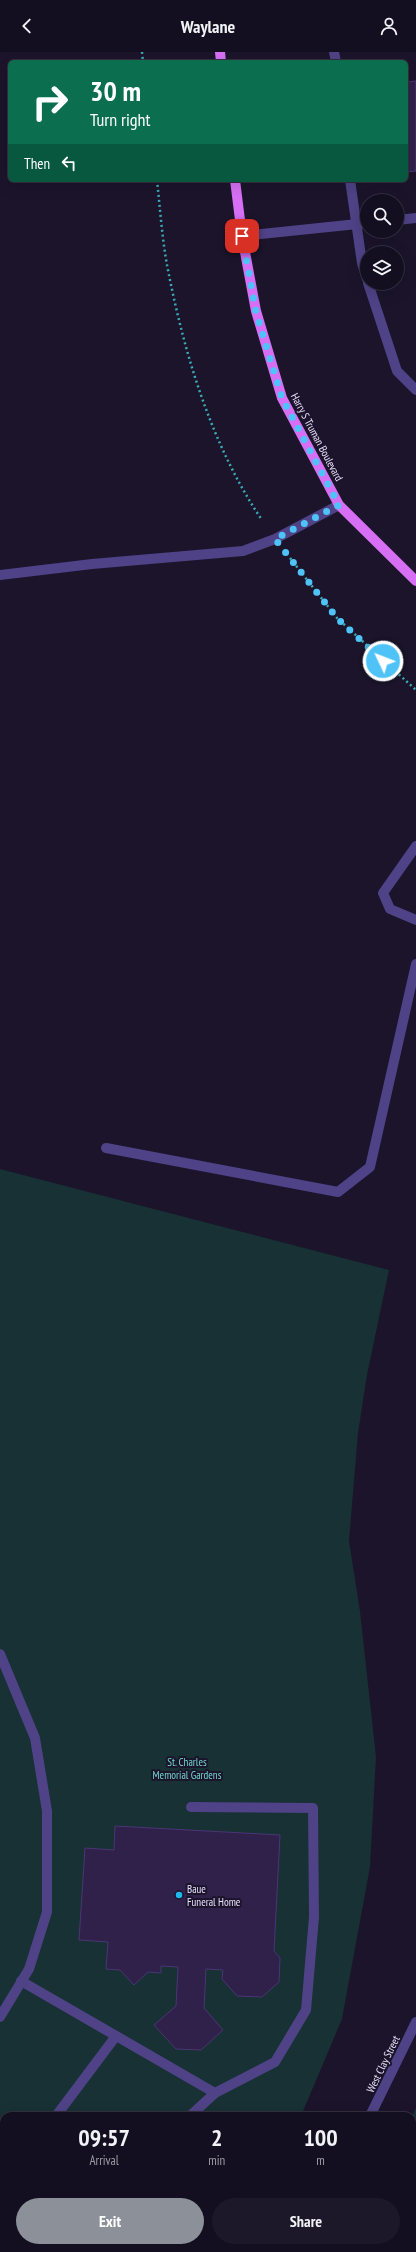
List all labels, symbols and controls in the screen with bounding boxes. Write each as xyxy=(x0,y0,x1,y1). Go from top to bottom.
icon: back xyxy=(16,15,38,37)
text: Waylane xyxy=(181,15,235,38)
icon: person xyxy=(378,15,400,37)
text: 30 m xyxy=(90,72,141,109)
icon: right xyxy=(24,76,76,128)
text: Turn right xyxy=(90,108,150,131)
icon: left xyxy=(58,152,80,174)
text: Then xyxy=(24,154,50,173)
map controls xyxy=(360,194,404,290)
button: search xyxy=(360,194,404,238)
pin xyxy=(225,219,259,253)
icon: arrive xyxy=(231,225,253,247)
button: layers xyxy=(360,246,404,290)
street label: Harry S Truman Boulevard xyxy=(288,391,346,484)
position arrow xyxy=(362,640,404,682)
park label: St. Charles Memorial Gardens xyxy=(153,1755,222,1782)
place label: Baue Funeral Home xyxy=(187,1882,241,1909)
marker: Baue Funeral Home xyxy=(174,1890,184,1900)
street label: West Clay Street xyxy=(363,2033,403,2095)
text: 09:57 xyxy=(78,2122,130,2153)
text: 2 xyxy=(211,2122,222,2153)
text: 100 xyxy=(303,2122,338,2153)
text: Arrival xyxy=(89,2152,119,2169)
text: min xyxy=(208,2152,225,2169)
text: m xyxy=(316,2152,325,2169)
button: Exit xyxy=(16,2198,204,2244)
button: Share xyxy=(212,2198,400,2244)

